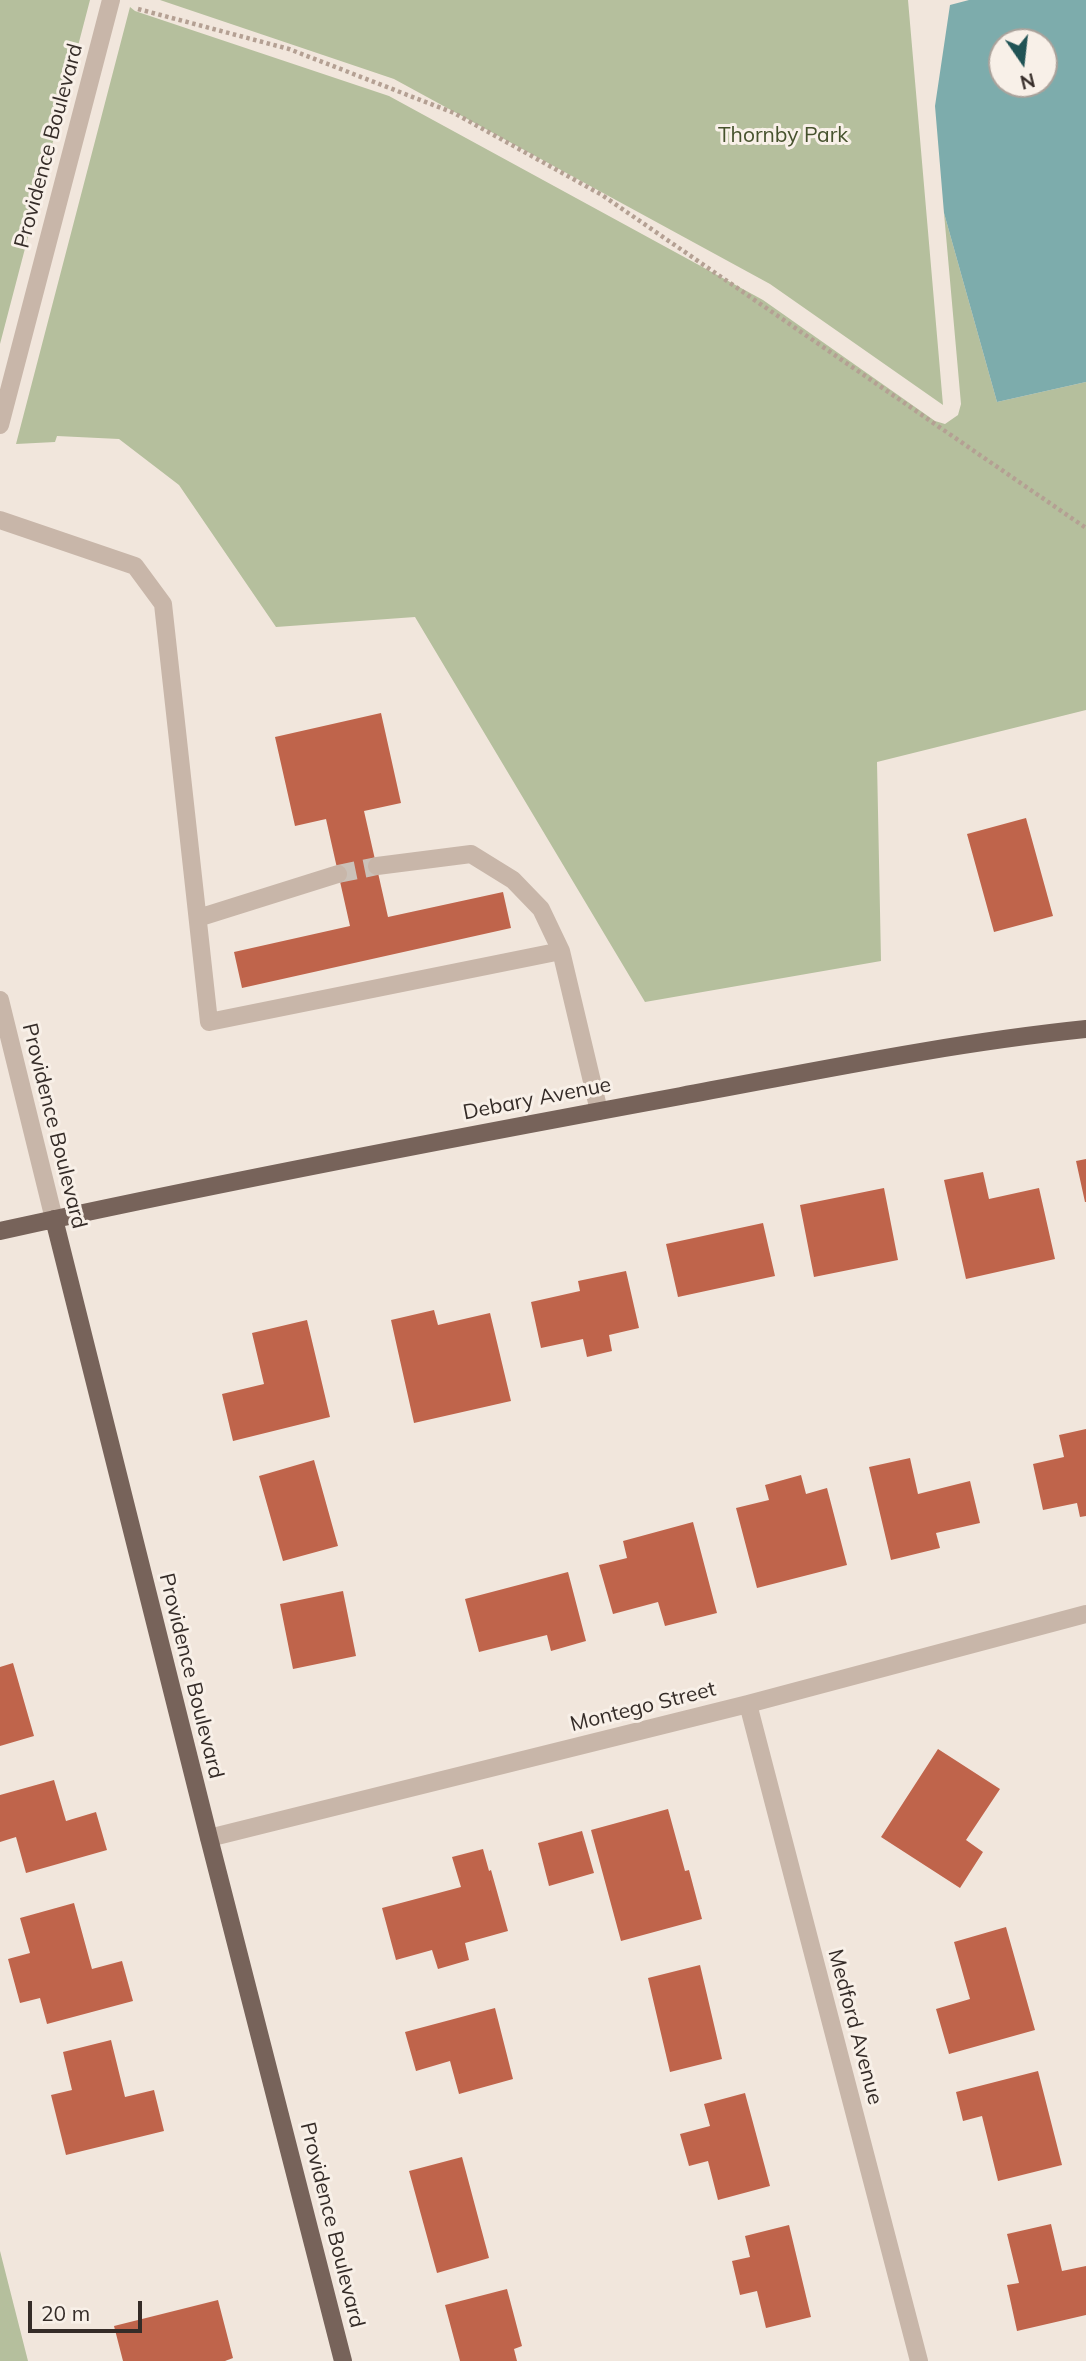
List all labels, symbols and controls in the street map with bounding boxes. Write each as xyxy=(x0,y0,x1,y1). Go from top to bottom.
north arrow xyxy=(988,28,1058,98)
street label: Providence Boulevard xyxy=(10,41,88,251)
text: N xyxy=(1018,68,1037,95)
park label: Thornby Park xyxy=(718,123,848,149)
street label: Providence Boulevard xyxy=(16,1021,92,1231)
street label: Debary Avenue xyxy=(461,1072,613,1126)
street label: Providence Boulevard xyxy=(153,1571,229,1781)
street label: Montego Street xyxy=(568,1677,718,1737)
street label: Medford Avenue xyxy=(822,1947,888,2107)
street label: Providence Boulevard xyxy=(294,2120,370,2330)
scale bar xyxy=(32,2288,145,2332)
text: 20 m xyxy=(41,2300,90,2326)

